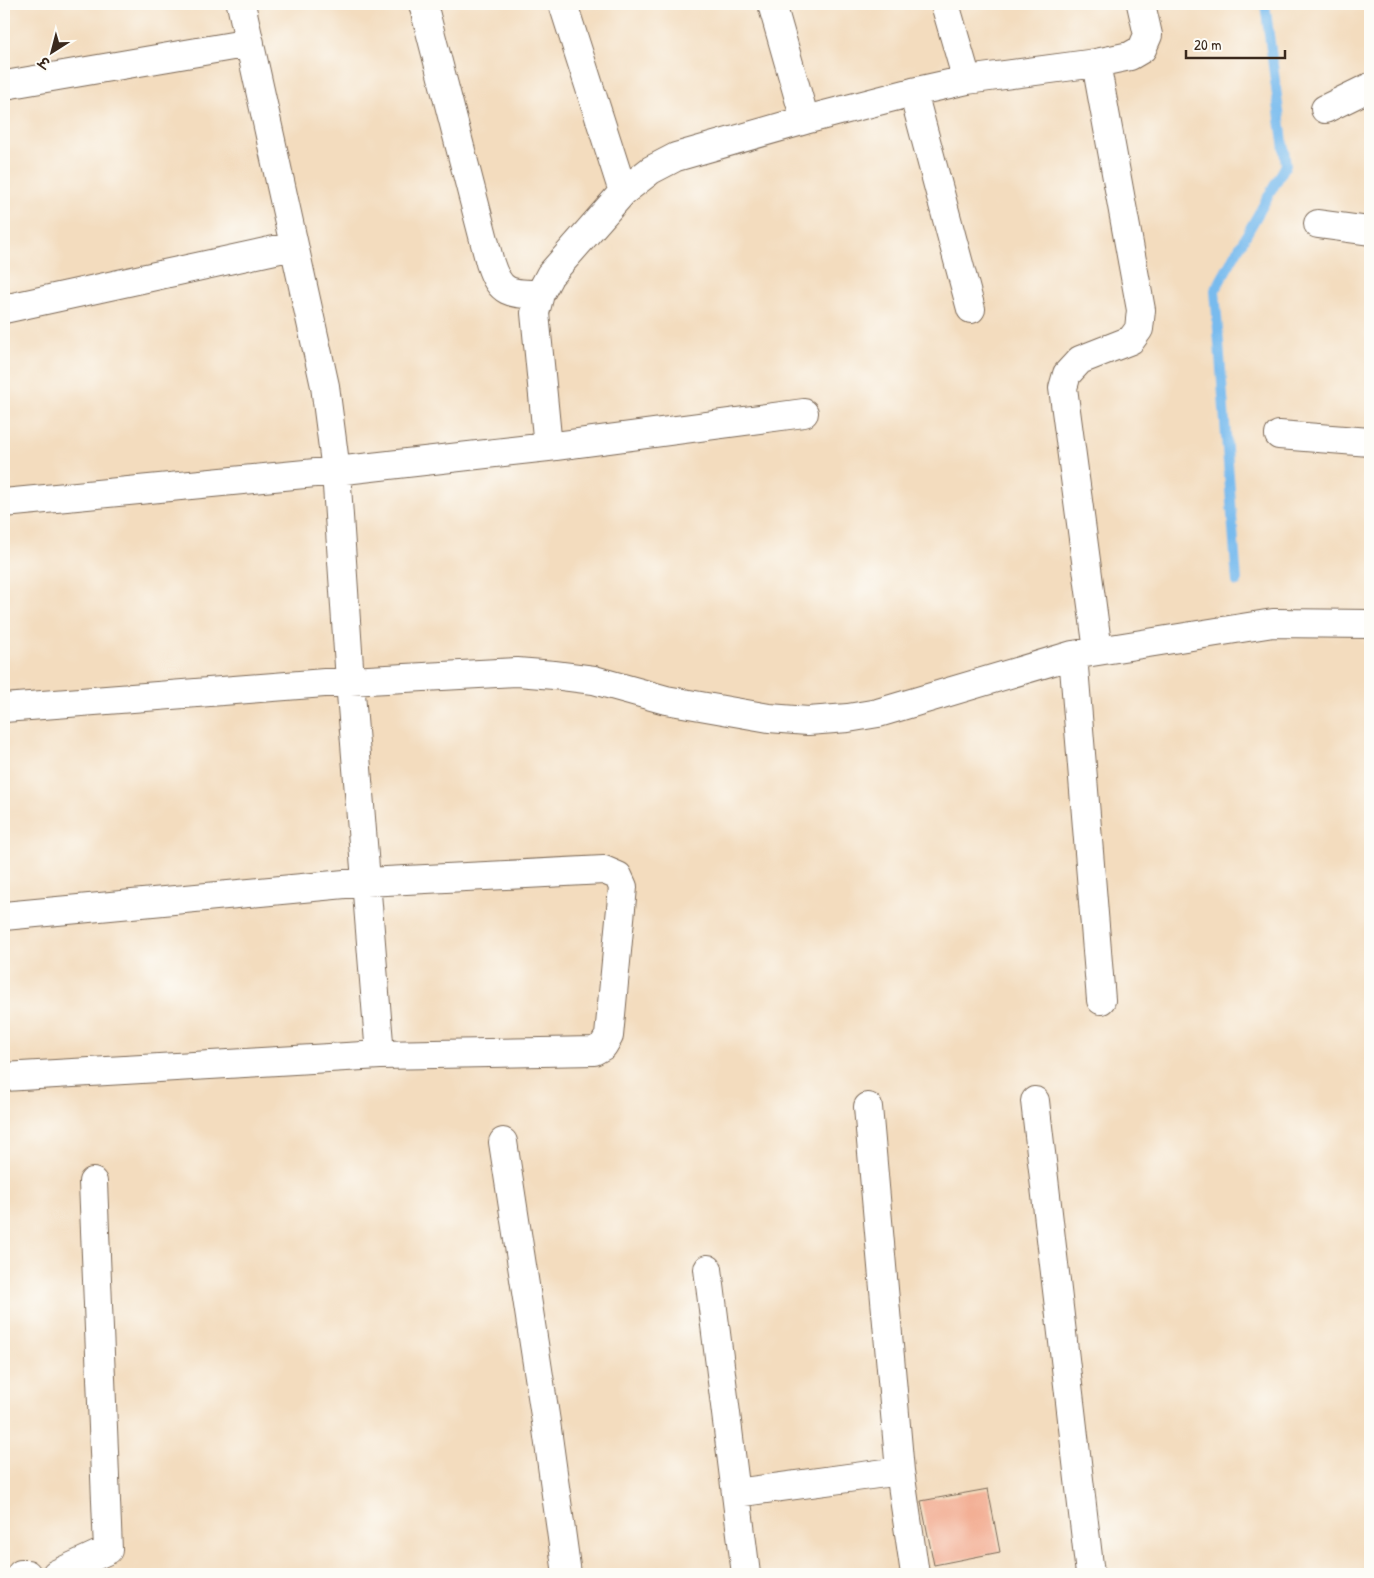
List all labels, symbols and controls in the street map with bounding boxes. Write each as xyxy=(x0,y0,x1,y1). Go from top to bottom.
north arrow xyxy=(28,28,78,78)
scale bar xyxy=(1186,28,1285,60)
text: 20 m xyxy=(1194,34,1221,55)
text: उ xyxy=(33,52,55,75)

